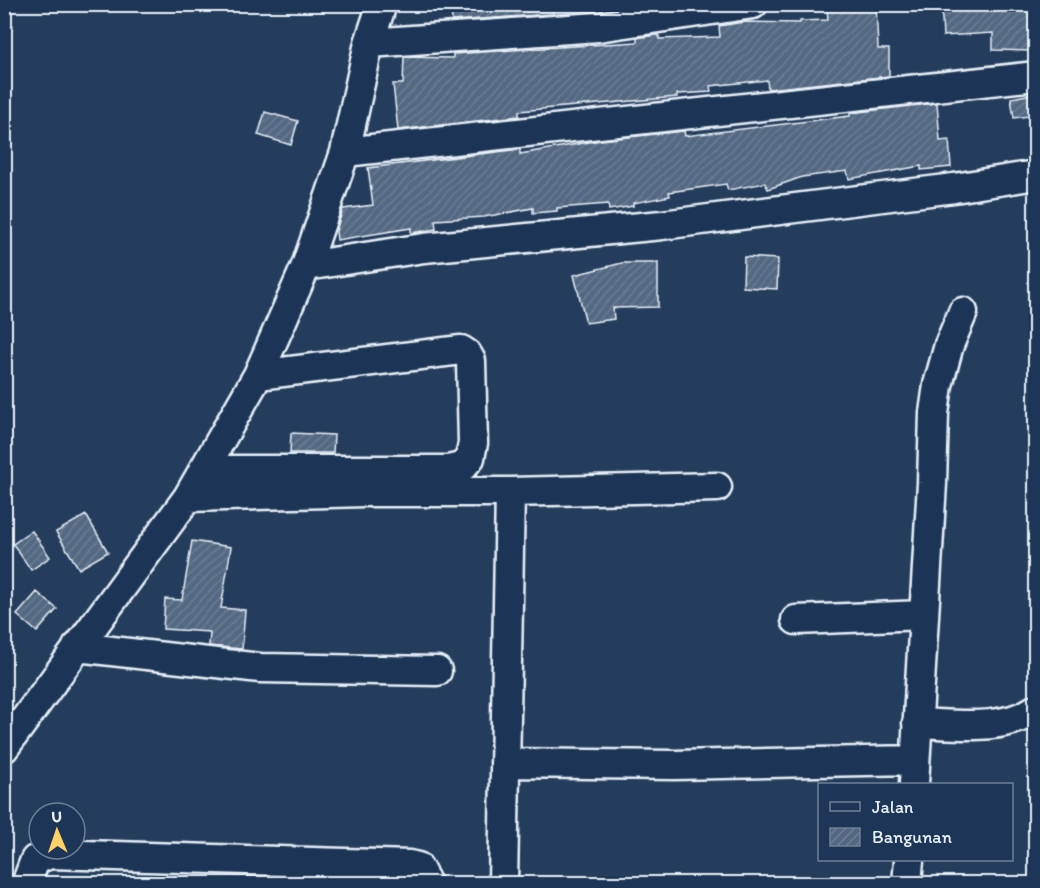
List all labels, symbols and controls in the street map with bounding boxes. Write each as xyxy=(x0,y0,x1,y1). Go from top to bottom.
legend xyxy=(818,783,1013,861)
text: Jalan xyxy=(872,796,914,818)
north arrow xyxy=(27,801,87,861)
text: U xyxy=(51,807,62,826)
text: Bangunan xyxy=(872,826,952,848)

